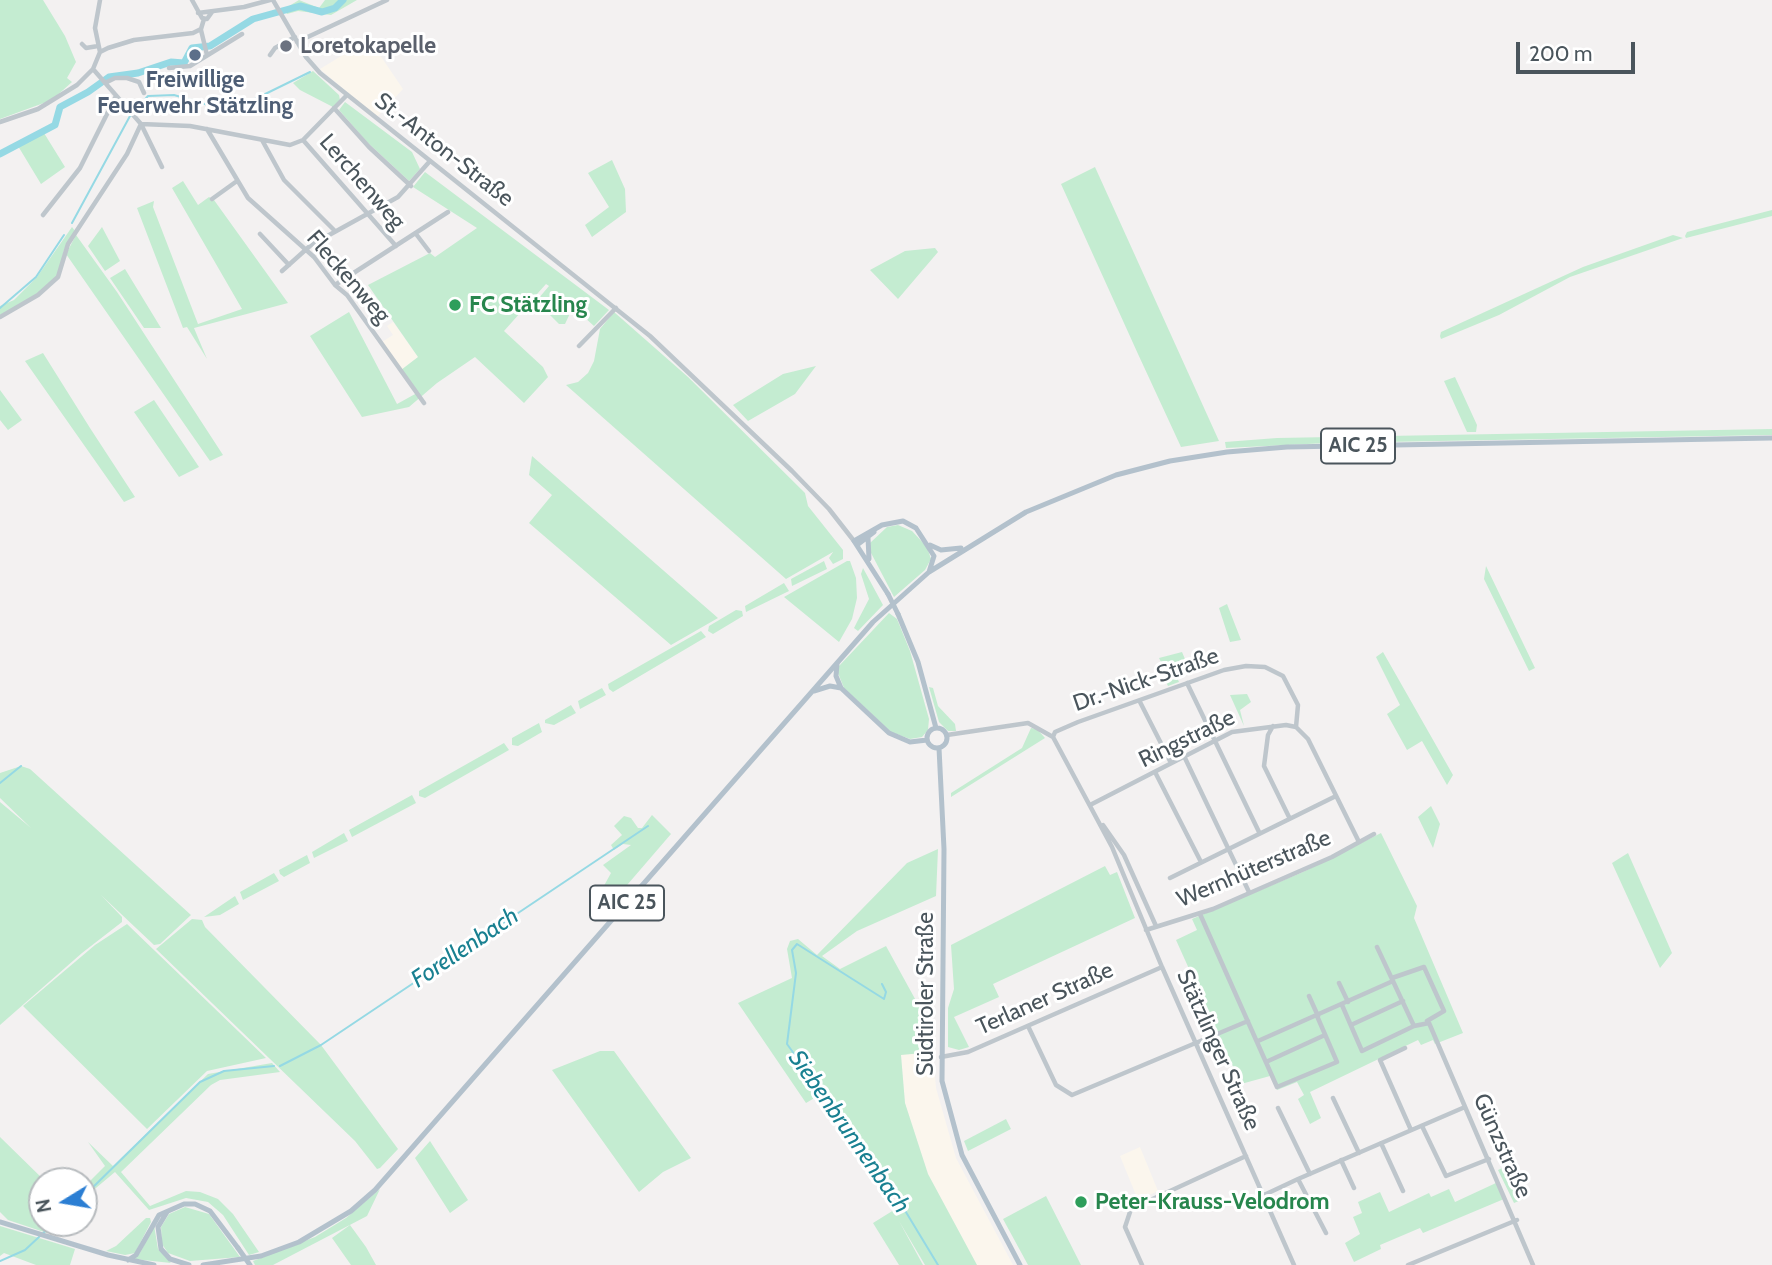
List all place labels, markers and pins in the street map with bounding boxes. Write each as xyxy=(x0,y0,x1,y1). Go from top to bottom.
place label: Loretokapelle xyxy=(300,32,436,60)
marker: Loretokapelle xyxy=(278,38,294,54)
marker: Freiwillige Feuerwehr Stätzling xyxy=(187,47,203,63)
place label: Freiwillige Feuerwehr Stätzling xyxy=(97,66,293,120)
place label: FC Stätzling xyxy=(469,291,587,319)
marker: FC Stätzling xyxy=(447,297,463,313)
place label: Peter-Krauss-Velodrom xyxy=(1095,1188,1329,1216)
marker: Peter-Krauss-Velodrom xyxy=(1073,1194,1089,1210)

